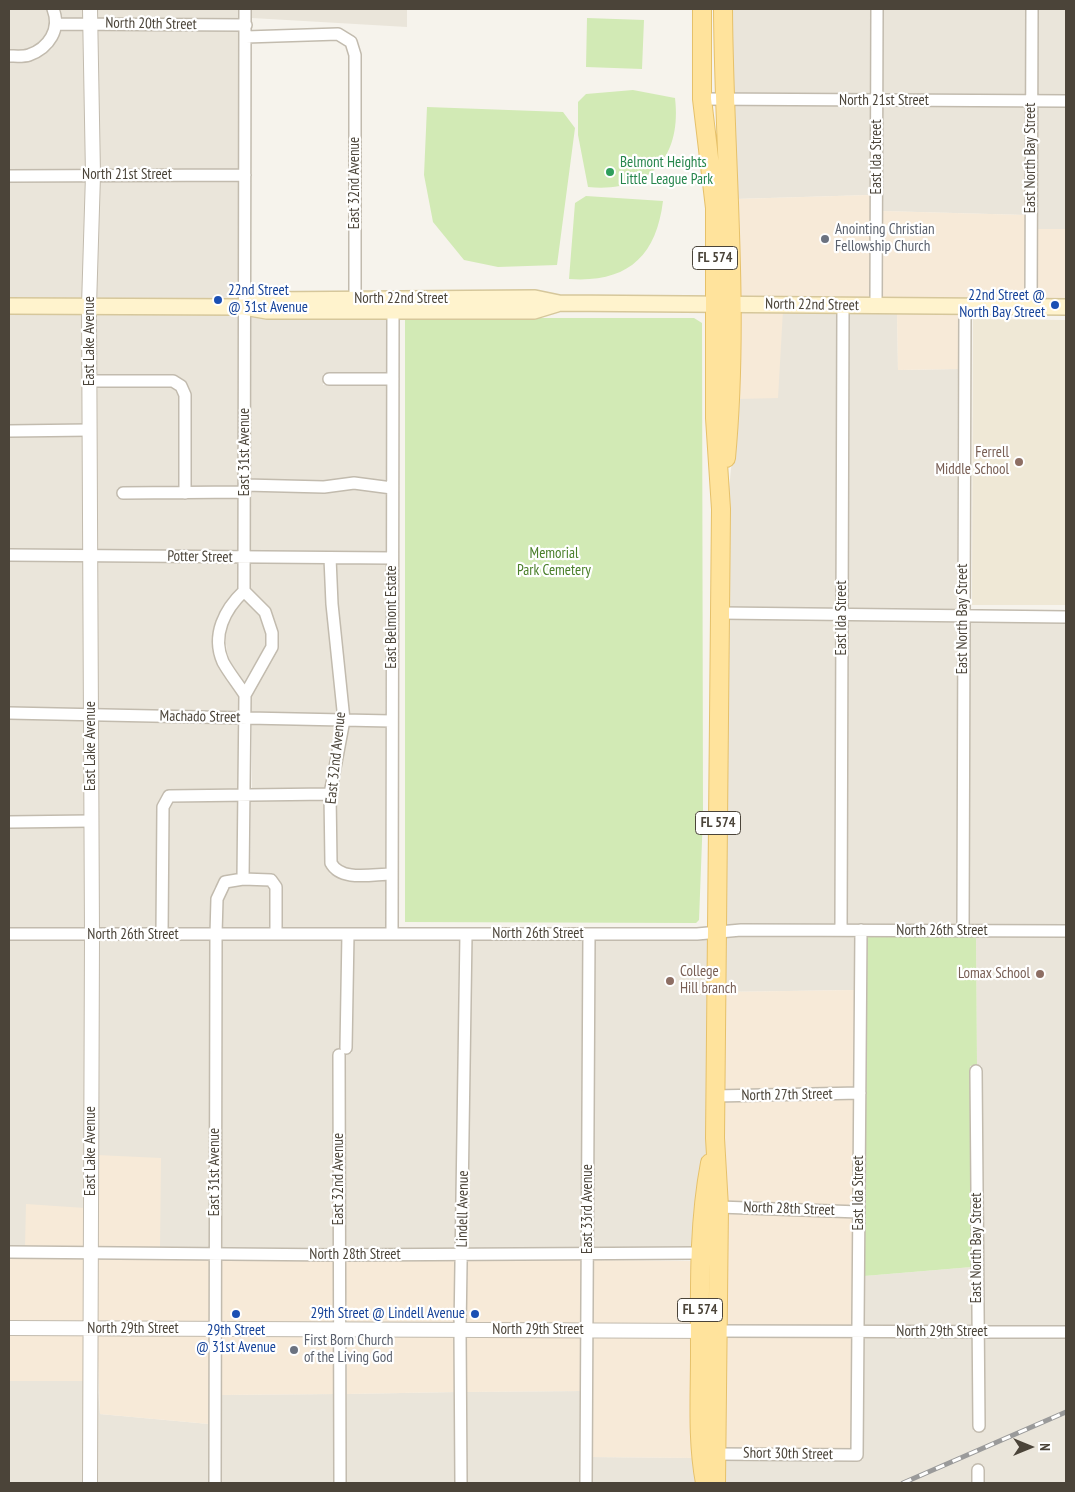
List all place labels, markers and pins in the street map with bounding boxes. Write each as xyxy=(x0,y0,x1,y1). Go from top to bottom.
place label: Belmont Heights Little League Park xyxy=(620,154,713,189)
marker: Belmont Heights Little League Park xyxy=(604,166,616,178)
place label: Anointing Christian Fellowship Church xyxy=(835,221,934,256)
marker: Anointing Christian Fellowship Church xyxy=(819,233,831,245)
place label: 22nd Street @ 31st Avenue xyxy=(228,282,308,317)
place label: 22nd Street @ North Bay Street xyxy=(959,287,1045,322)
marker: 22nd Street @ 31st Avenue xyxy=(212,294,224,306)
marker: 22nd Street @ North Bay Street xyxy=(1049,299,1061,311)
place label: Ferrell Middle School xyxy=(936,444,1009,479)
marker: Ferrell Middle School xyxy=(1013,456,1025,468)
place label: College Hill branch xyxy=(680,963,737,998)
place label: Lomax School xyxy=(958,965,1030,983)
marker: Lomax School xyxy=(1034,968,1046,980)
marker: College Hill branch xyxy=(664,975,676,987)
place label: 29th Street @ Lindell Avenue xyxy=(310,1305,465,1323)
marker: 29th Street @ 31st Avenue xyxy=(230,1308,242,1320)
marker: 29th Street @ Lindell Avenue xyxy=(469,1308,481,1320)
place label: 29th Street @ 31st Avenue xyxy=(196,1322,276,1357)
place label: First Born Church of the Living God xyxy=(304,1332,393,1367)
marker: First Born Church of the Living God xyxy=(288,1344,300,1356)

